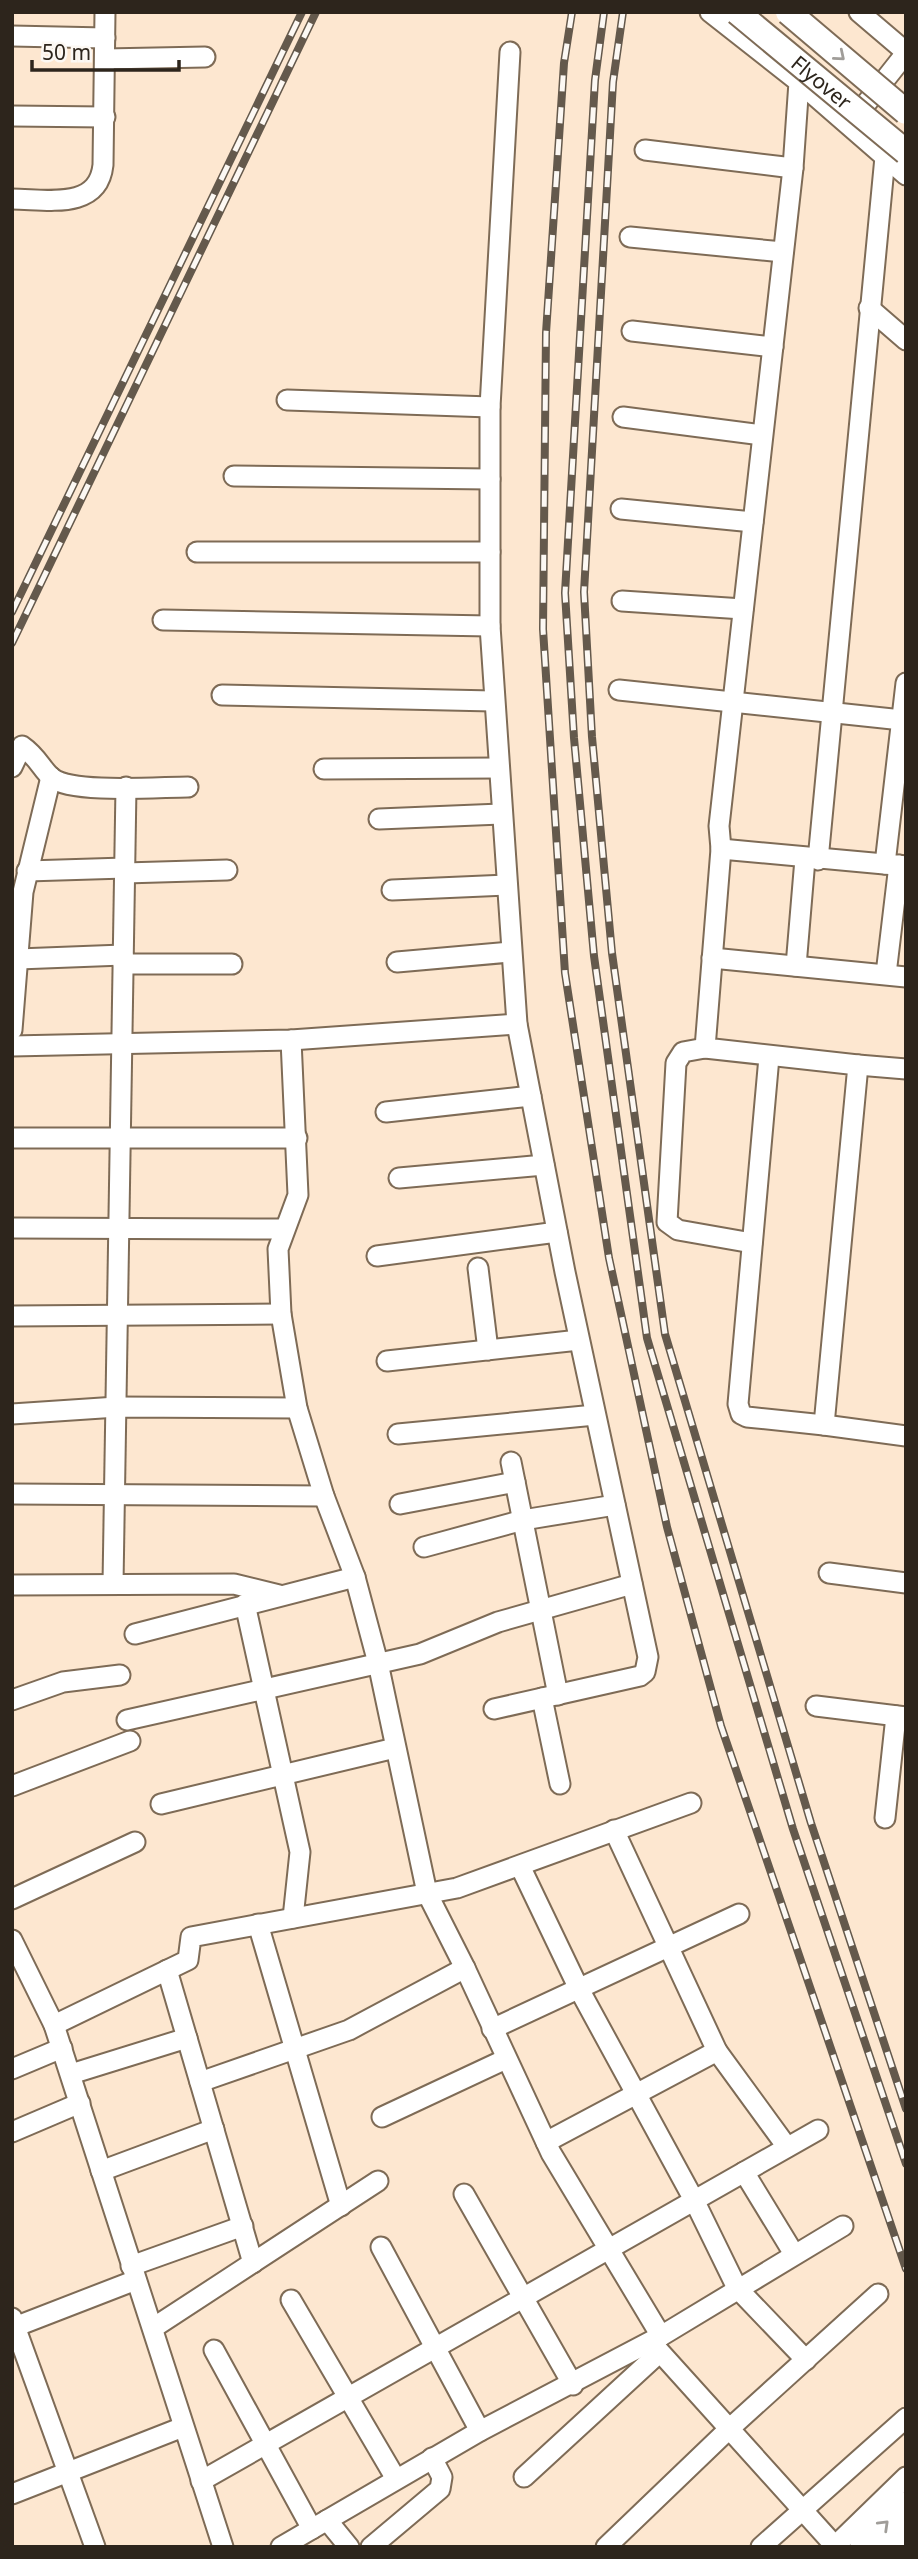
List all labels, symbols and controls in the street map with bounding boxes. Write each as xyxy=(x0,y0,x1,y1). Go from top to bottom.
scale bar xyxy=(32,28,178,72)
text: 50 m xyxy=(42,38,91,66)
one-way arrow xyxy=(832,48,845,60)
street label: Flyover xyxy=(786,49,858,116)
one-way arrow xyxy=(875,2521,888,2534)

